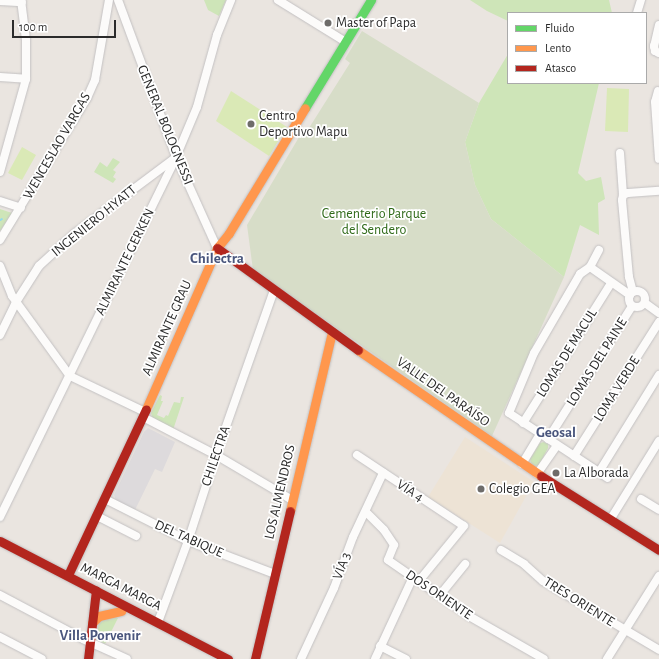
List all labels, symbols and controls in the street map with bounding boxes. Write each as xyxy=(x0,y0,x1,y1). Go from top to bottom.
scale bar xyxy=(14,12,118,38)
legend xyxy=(507,12,647,84)
place label: Master of Papa xyxy=(336,15,416,31)
marker: Master of Papa xyxy=(323,18,333,28)
text: 100 m xyxy=(19,21,47,33)
text: Fluido xyxy=(545,22,574,34)
text: Lento xyxy=(545,42,571,54)
text: Atasco xyxy=(545,62,576,74)
street label: GENERAL BOLOGNESSI xyxy=(133,63,197,187)
street label: WENCESLAO VARGAS xyxy=(20,90,94,202)
place label: Centro Deportivo Mapu xyxy=(259,108,347,140)
marker: Centro Deportivo Mapu xyxy=(246,119,256,129)
street label: INGENIERO HYATT xyxy=(48,182,140,260)
street label: ALMIRANTE GERKEN xyxy=(92,206,158,318)
park label: Cementerio Parque del Sendero xyxy=(322,206,426,238)
district label: Chilectra xyxy=(190,250,244,268)
street label: ALMIRANTE GRAU xyxy=(138,278,196,378)
street label: LOMAS DE MACUL xyxy=(533,306,601,400)
street label: LOMAS DEL PAINE xyxy=(563,315,631,409)
street label: LOMA VERDE xyxy=(590,353,644,425)
street label: VALLE DEL PARAÍSO xyxy=(393,354,493,430)
street label: CHILECTRA xyxy=(198,424,234,488)
district label: Geosal xyxy=(536,424,576,442)
street label: LOS ALMENDROS xyxy=(261,443,299,541)
place label: La Alborada xyxy=(564,465,629,481)
marker: La Alborada xyxy=(551,468,561,478)
street label: VÍA 4 xyxy=(393,476,427,506)
place label: Colegio GEA xyxy=(489,481,555,497)
marker: Colegio GEA xyxy=(476,484,486,494)
street label: DEL TABIQUE xyxy=(152,516,226,562)
street label: VÍA 3 xyxy=(329,550,355,582)
street label: MARGA MARGA xyxy=(78,559,164,615)
street label: DOS ORIENTE xyxy=(402,567,476,623)
street label: TRES ORIENTE xyxy=(540,574,618,630)
district label: Villa Porvenir xyxy=(59,627,141,645)

